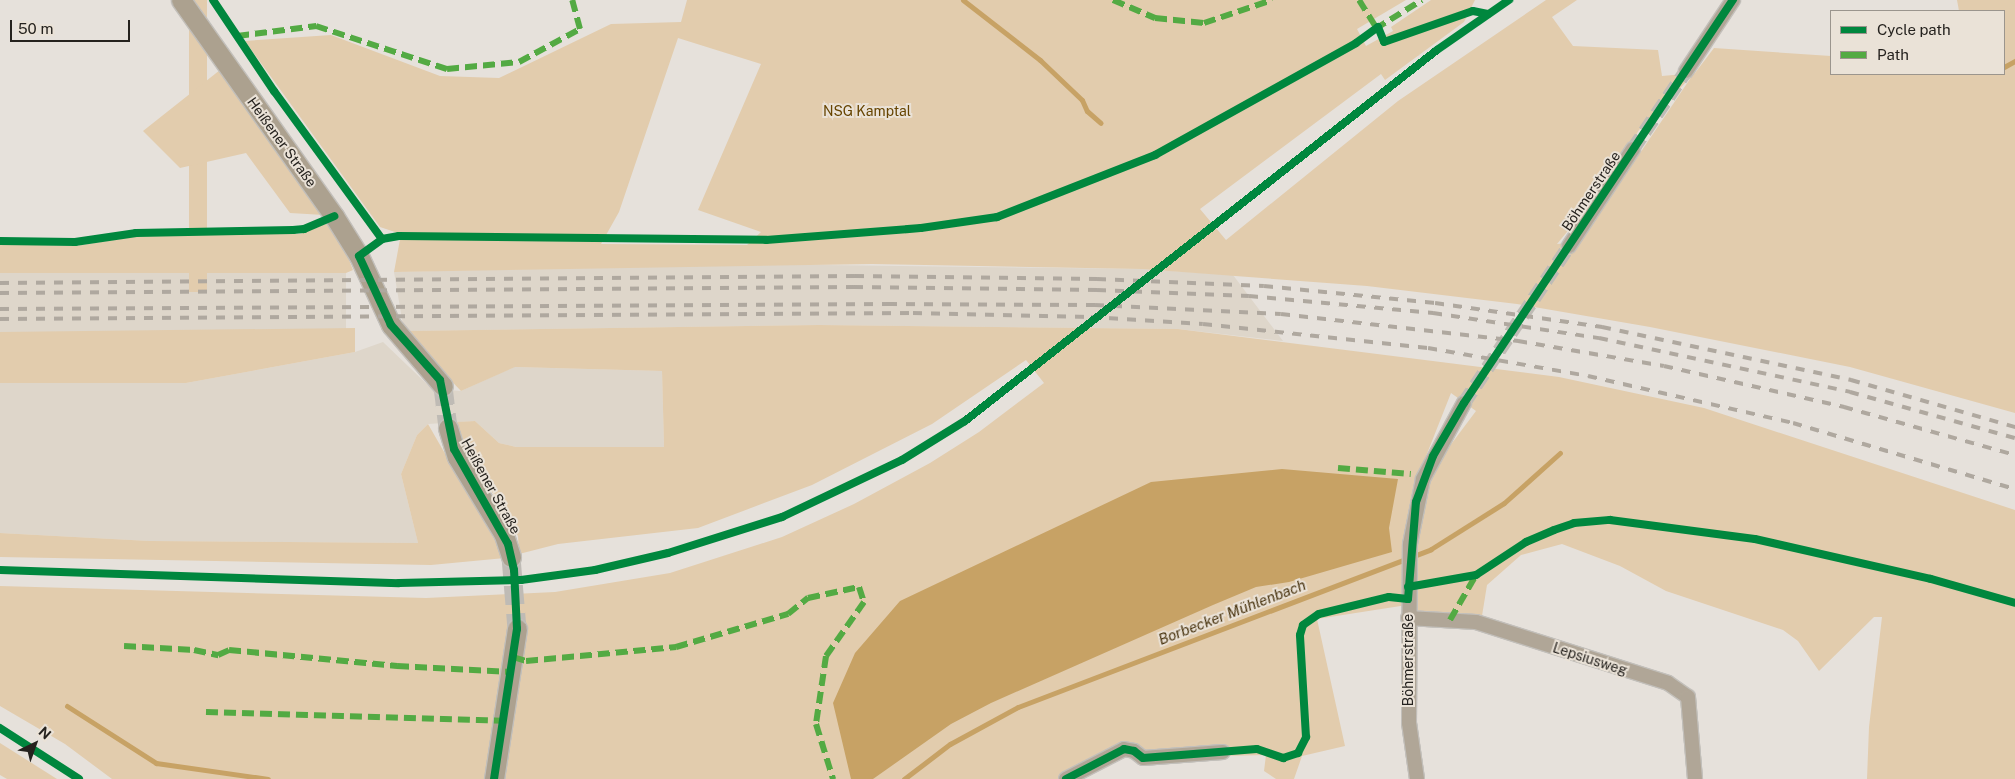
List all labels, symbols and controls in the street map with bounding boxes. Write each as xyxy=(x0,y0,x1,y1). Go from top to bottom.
scale bar xyxy=(12,10,132,42)
legend xyxy=(1830,10,2005,75)
text: 50 m xyxy=(18,20,53,37)
text: Cycle path xyxy=(1877,21,1951,38)
text: Path xyxy=(1877,46,1909,63)
street label: Heißener Straße xyxy=(244,94,320,190)
park label: NSG Kamptal xyxy=(823,103,911,119)
street label: Böhmerstraße xyxy=(1558,148,1624,234)
street label: Heißener Straße xyxy=(458,435,524,537)
water label: Borbecker Mühlenbach xyxy=(1156,576,1308,648)
street label: Böhmerstraße xyxy=(1400,614,1416,706)
street label: Lepsiusweg xyxy=(1551,639,1629,679)
north arrow xyxy=(10,719,60,769)
text: N xyxy=(36,723,54,742)

